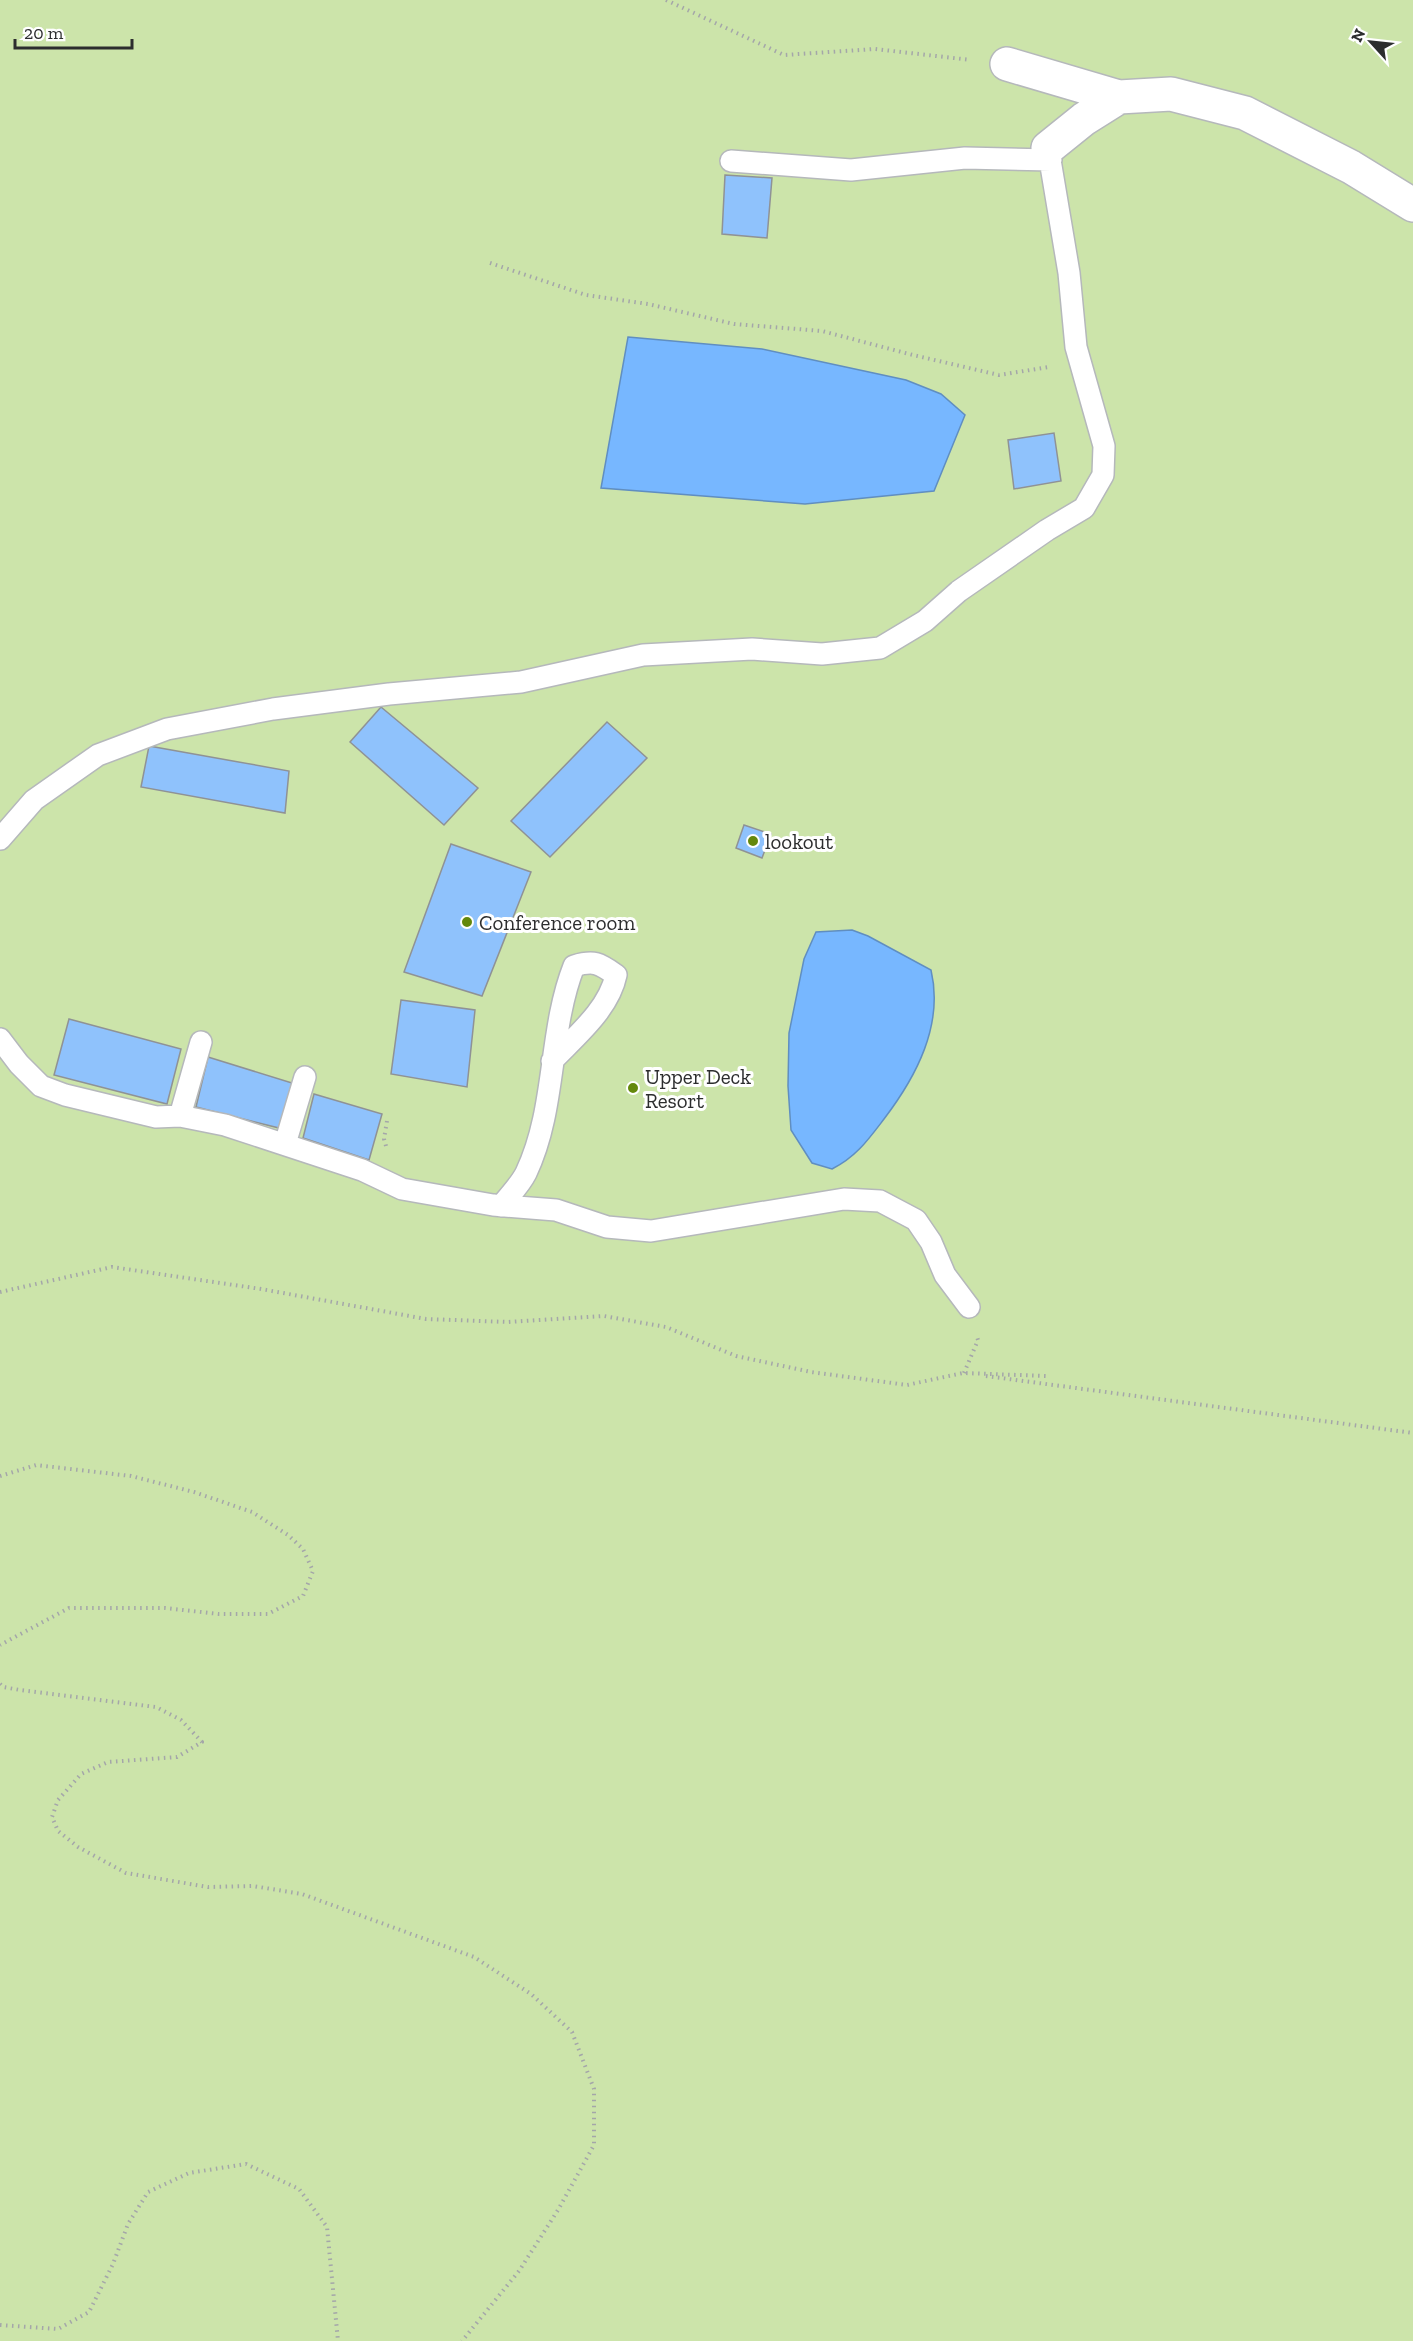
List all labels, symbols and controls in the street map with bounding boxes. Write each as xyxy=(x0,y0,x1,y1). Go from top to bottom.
scale bar xyxy=(15,12,132,50)
north arrow xyxy=(1341,12,1401,72)
text: 20 m xyxy=(24,22,64,44)
text: N xyxy=(1347,26,1369,45)
place label: lookout xyxy=(765,829,833,854)
marker: lookout xyxy=(746,834,760,848)
place label: Conference room xyxy=(479,910,635,935)
marker: Conference room xyxy=(460,915,474,929)
place label: Upper Deck Resort xyxy=(645,1064,751,1113)
marker: Upper Deck Resort xyxy=(626,1081,640,1095)

